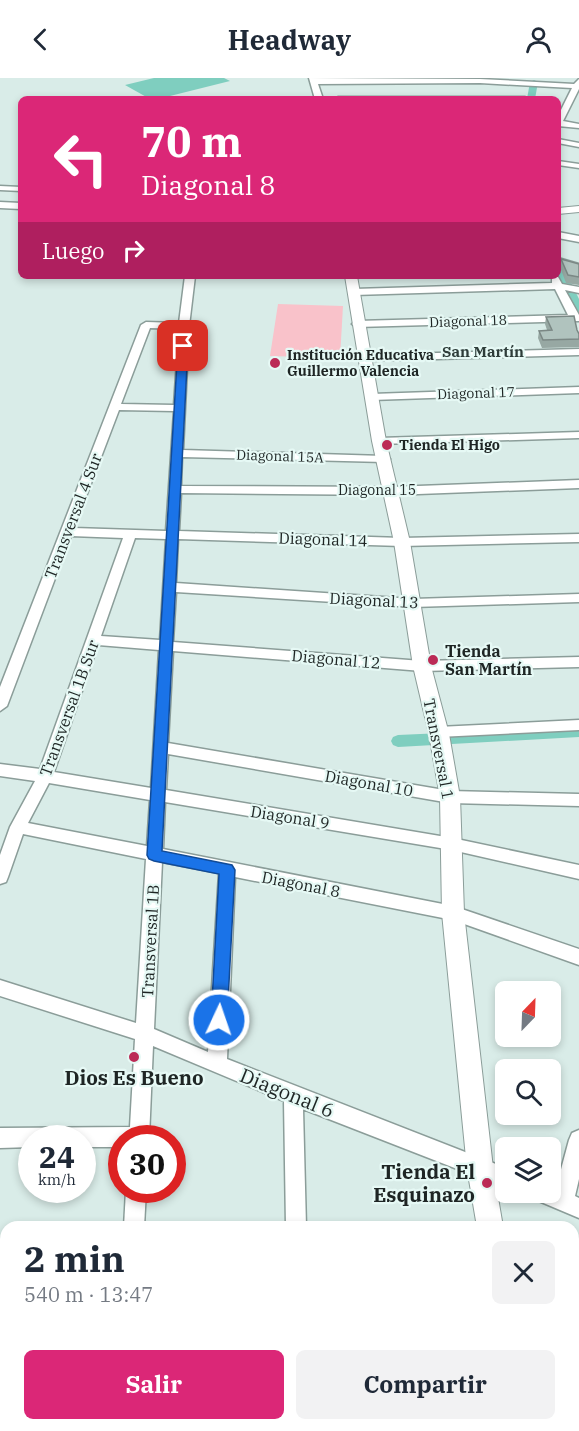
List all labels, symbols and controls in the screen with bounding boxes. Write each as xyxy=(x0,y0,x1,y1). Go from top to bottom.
text: Headway xyxy=(228,22,351,57)
icon: back xyxy=(24,23,57,56)
icon: person xyxy=(522,23,555,56)
text: 70 m xyxy=(141,114,242,169)
icon: left xyxy=(42,120,120,198)
text: Diagonal 8 xyxy=(141,167,276,202)
icon: right xyxy=(117,234,150,267)
text: Luego xyxy=(42,236,105,265)
street label: Diagonal 18 xyxy=(429,311,507,331)
pin xyxy=(157,320,208,371)
icon: arrive xyxy=(166,329,199,362)
district label: San Martín xyxy=(442,342,524,361)
place label: Institución Educativa Guillermo Valencia xyxy=(287,346,434,380)
marker: Institución Educativa Guillermo Valencia xyxy=(268,356,282,370)
street label: Diagonal 17 xyxy=(437,383,515,403)
place label: Tienda El Higo xyxy=(399,436,500,454)
marker: Tienda El Higo xyxy=(380,438,394,452)
street label: Diagonal 15A xyxy=(236,445,325,467)
street label: Transversal 4 Sur xyxy=(40,450,106,582)
street label: Diagonal 15 xyxy=(338,481,416,499)
street label: Diagonal 14 xyxy=(278,527,368,551)
street label: Diagonal 13 xyxy=(329,588,419,612)
street label: Transversal 1B Sur xyxy=(35,637,103,779)
place label: Tienda San Martín xyxy=(445,641,533,679)
street label: Diagonal 12 xyxy=(291,645,381,673)
marker: Tienda San Martín xyxy=(426,653,440,667)
street label: Transversal 1 xyxy=(419,697,459,801)
street label: Diagonal 10 xyxy=(323,765,415,801)
street label: Diagonal 9 xyxy=(249,801,331,833)
street label: Diagonal 8 xyxy=(260,867,342,901)
street label: Transversal 1B xyxy=(137,884,163,998)
north arrow xyxy=(495,981,561,1047)
map controls xyxy=(495,981,561,1203)
position arrow xyxy=(187,988,251,1052)
marker: Dios Es Bueno xyxy=(127,1050,141,1064)
button: search xyxy=(495,1059,561,1125)
street label: Diagonal 6 xyxy=(236,1061,338,1124)
place label: Dios Es Bueno xyxy=(64,1064,204,1091)
speed limit sign: 30 xyxy=(108,1125,186,1203)
text: 24 xyxy=(39,1137,75,1176)
button: layers xyxy=(495,1137,561,1203)
place label: Tienda El Esquinazo xyxy=(373,1158,475,1208)
text: km/h xyxy=(38,1170,76,1189)
marker: Tienda El Esquinazo xyxy=(480,1176,494,1190)
text: 2 min xyxy=(24,1235,125,1282)
button: close xyxy=(492,1241,555,1304)
text: 540 m · 13:47 xyxy=(24,1281,153,1308)
button: Salir xyxy=(24,1350,284,1419)
button: Compartir xyxy=(296,1350,555,1419)

